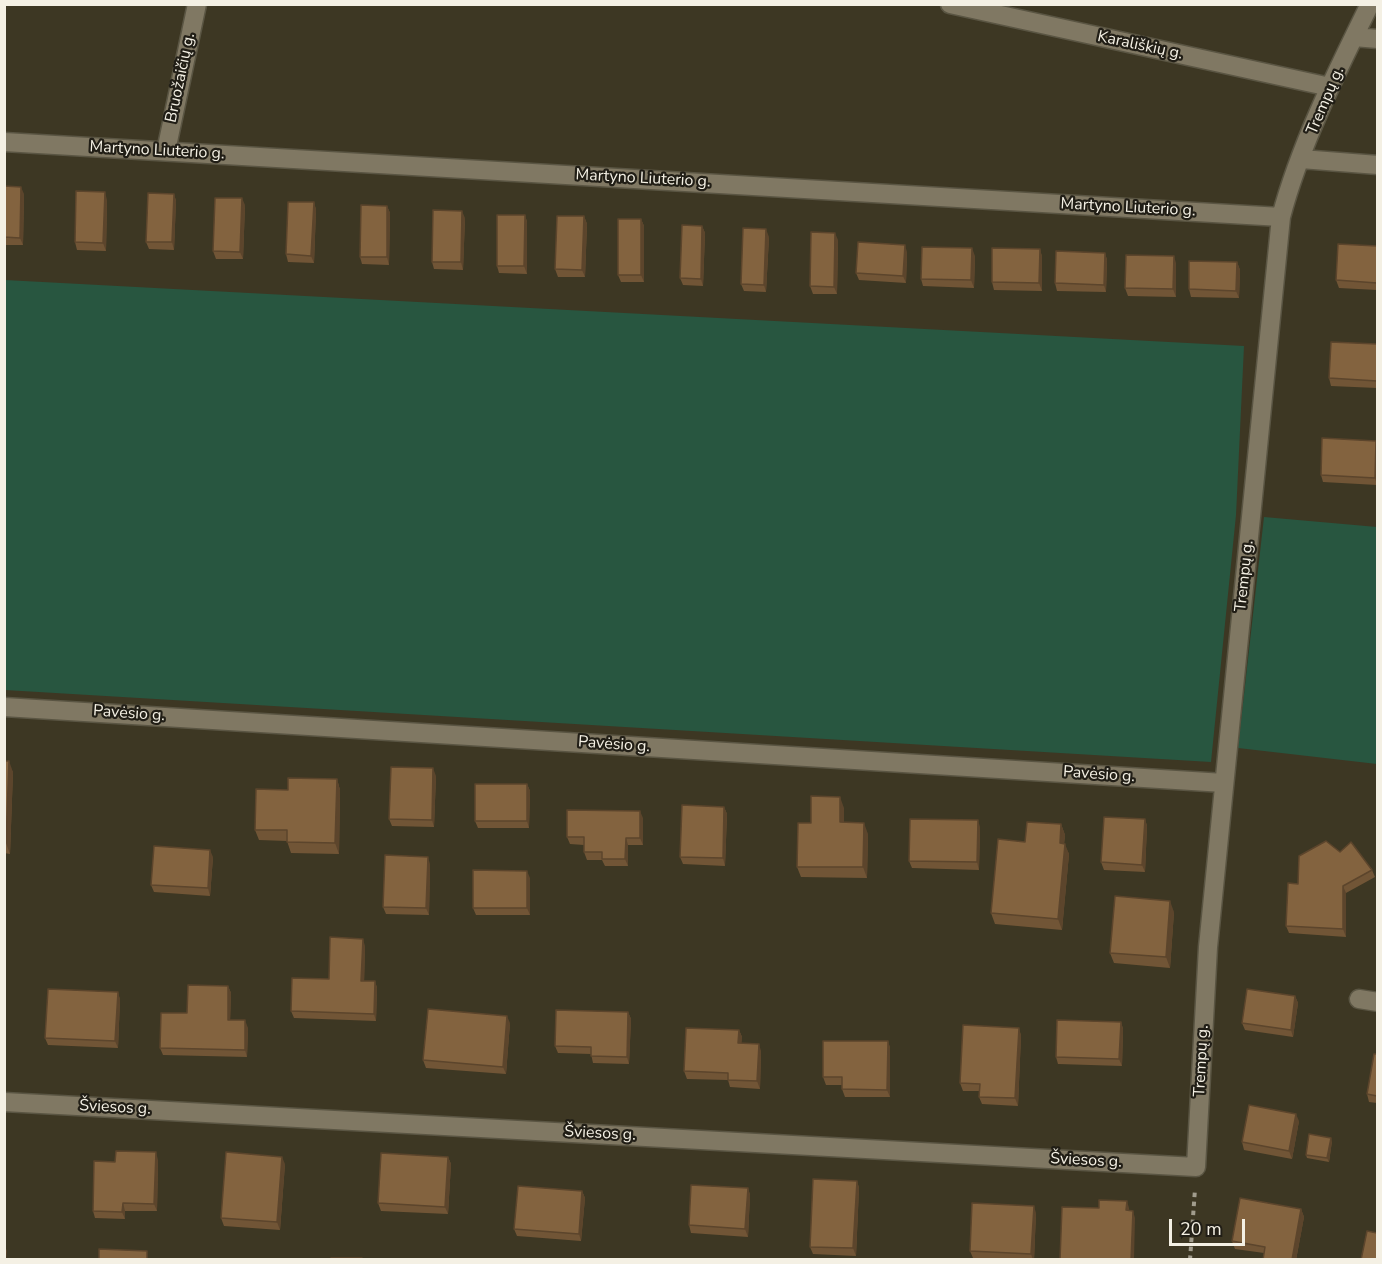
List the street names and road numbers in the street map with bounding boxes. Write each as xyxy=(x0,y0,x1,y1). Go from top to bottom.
street label: Karališkių g. xyxy=(1096,28,1184,64)
street label: Bruožaičių g. xyxy=(162,31,200,125)
street label: Trempų g. xyxy=(1303,64,1349,138)
street label: Martyno Liuterio g. xyxy=(89,138,225,164)
street label: Martyno Liuterio g. xyxy=(575,166,711,192)
street label: Martyno Liuterio g. xyxy=(1060,195,1196,221)
street label: Trempų g. xyxy=(1232,539,1258,613)
street label: Pavėsio g. xyxy=(92,702,166,726)
street label: Pavėsio g. xyxy=(577,733,651,757)
street label: Pavėsio g. xyxy=(1062,763,1136,787)
street label: Trempų g. xyxy=(1191,1025,1213,1097)
street label: Šviesos g. xyxy=(79,1097,151,1119)
street label: Šviesos g. xyxy=(564,1123,636,1145)
street label: Šviesos g. xyxy=(1050,1150,1122,1172)

